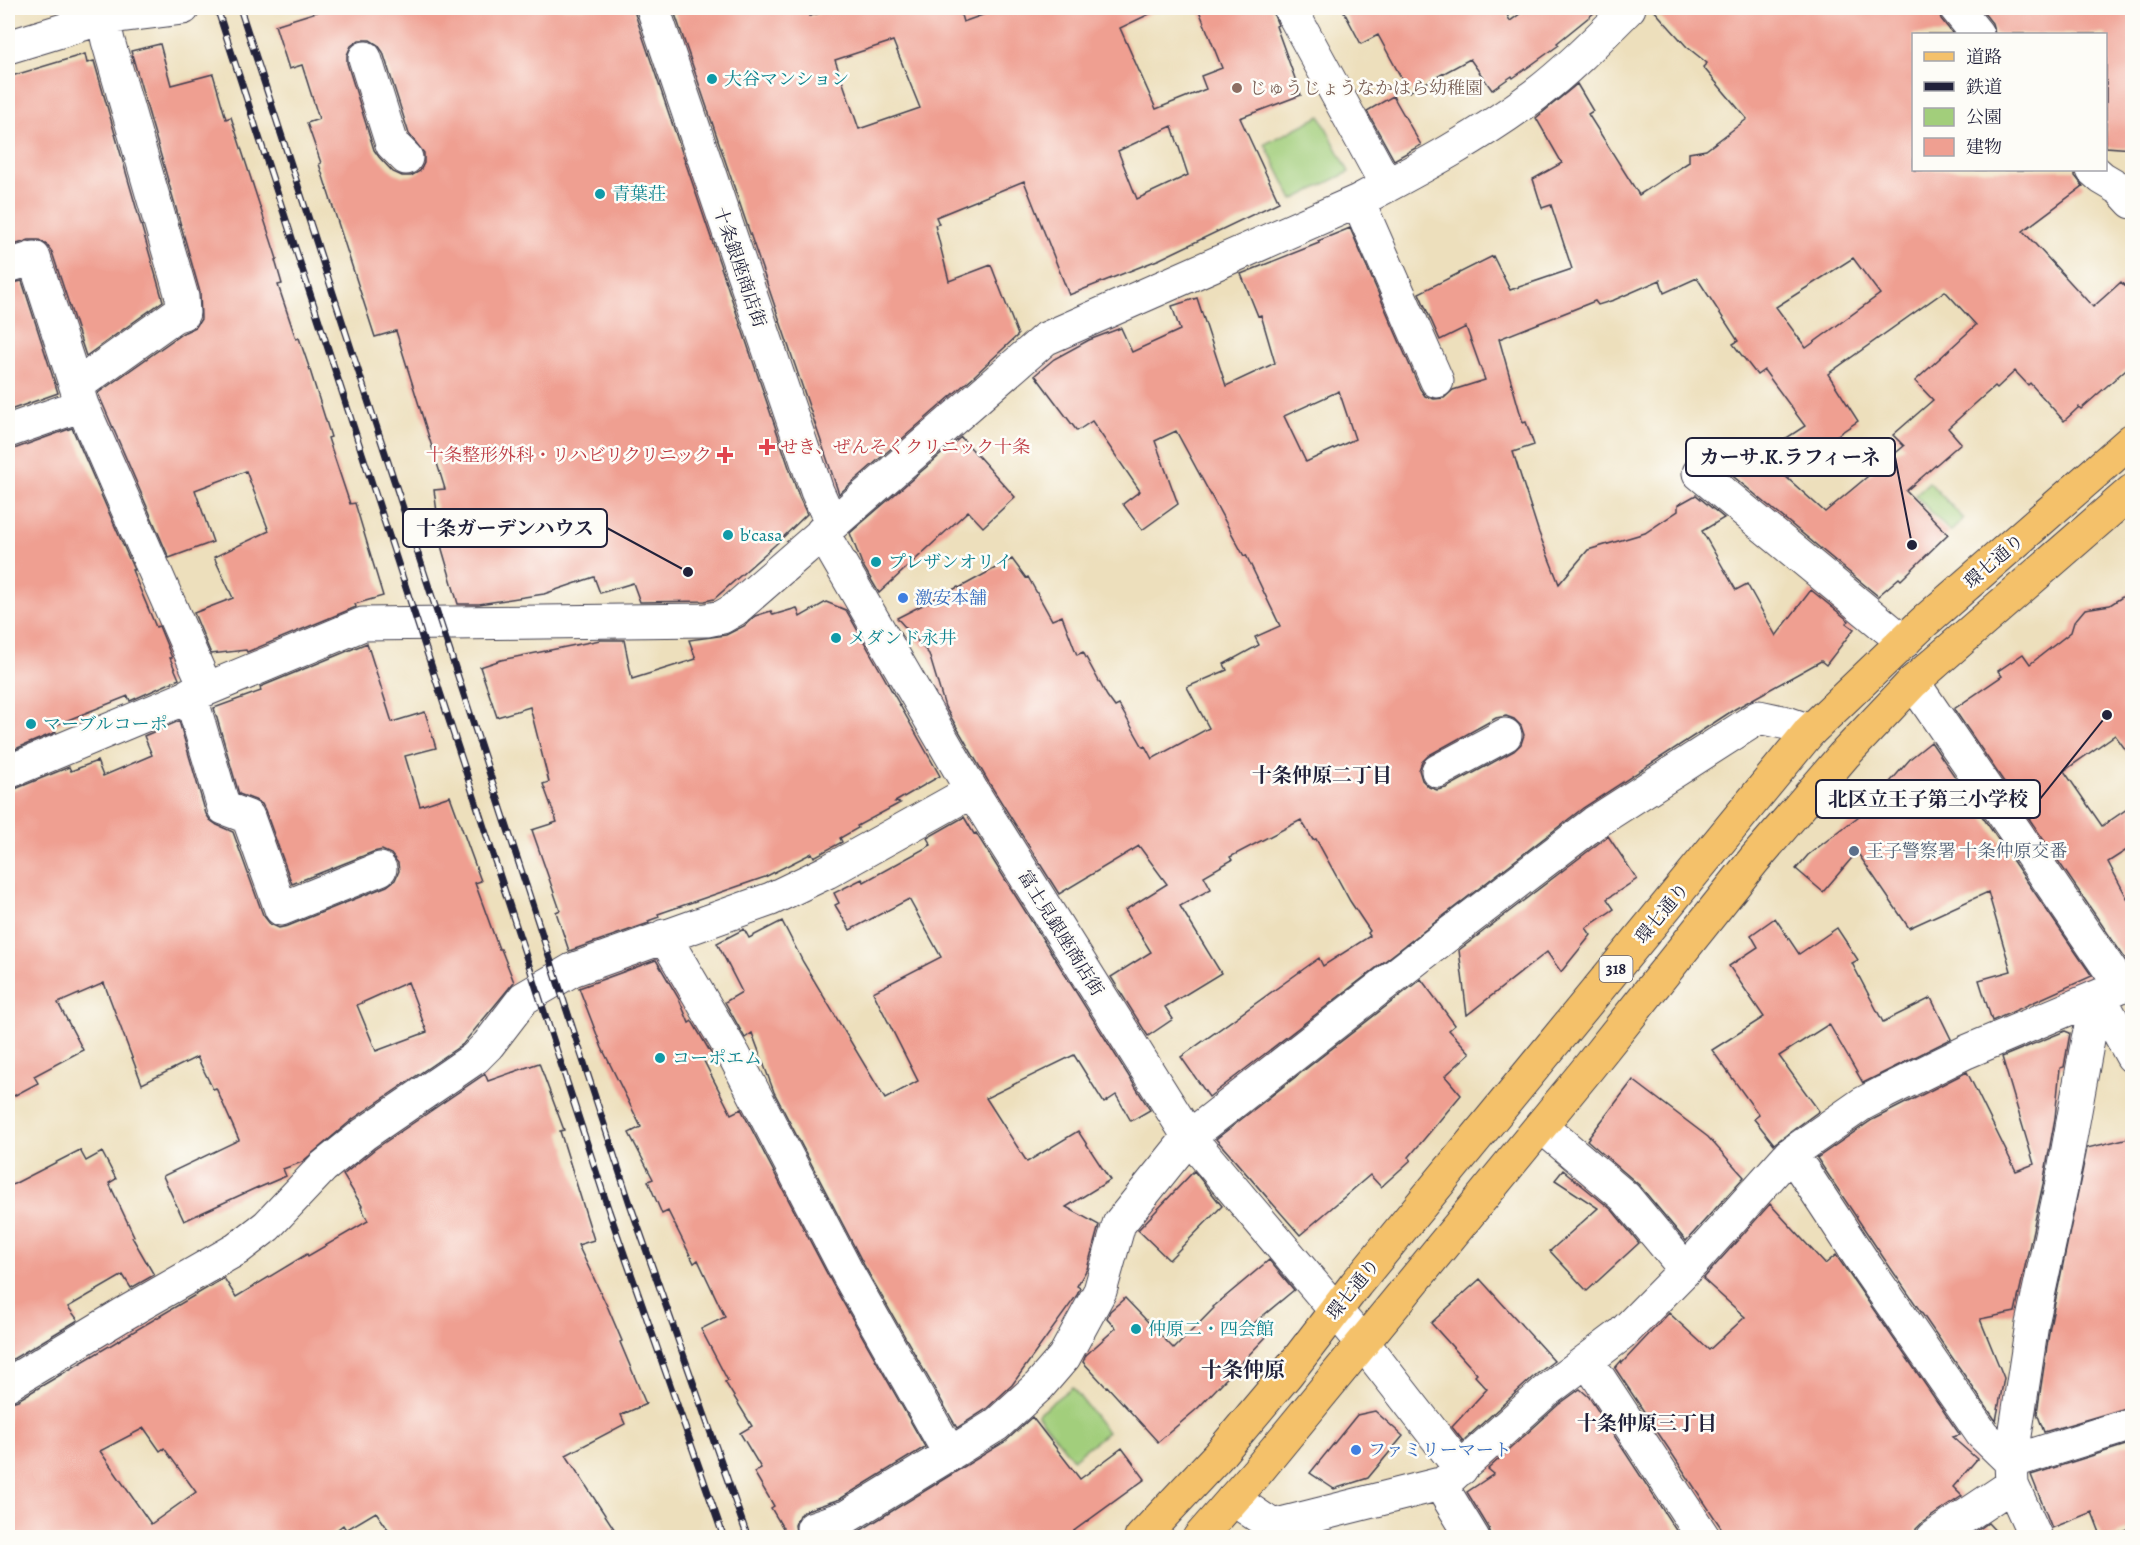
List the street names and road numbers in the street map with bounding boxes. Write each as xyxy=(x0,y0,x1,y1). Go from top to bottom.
street label: 十条銀座商店街 xyxy=(708,204,772,330)
street label: 環七通り xyxy=(1959,528,2029,594)
street label: 富士見銀座商店街 xyxy=(1013,866,1109,1000)
street label: 環七通り xyxy=(1630,878,1694,948)
road number: 318 xyxy=(1600,956,1632,982)
street label: 環七通り xyxy=(1321,1253,1385,1325)

